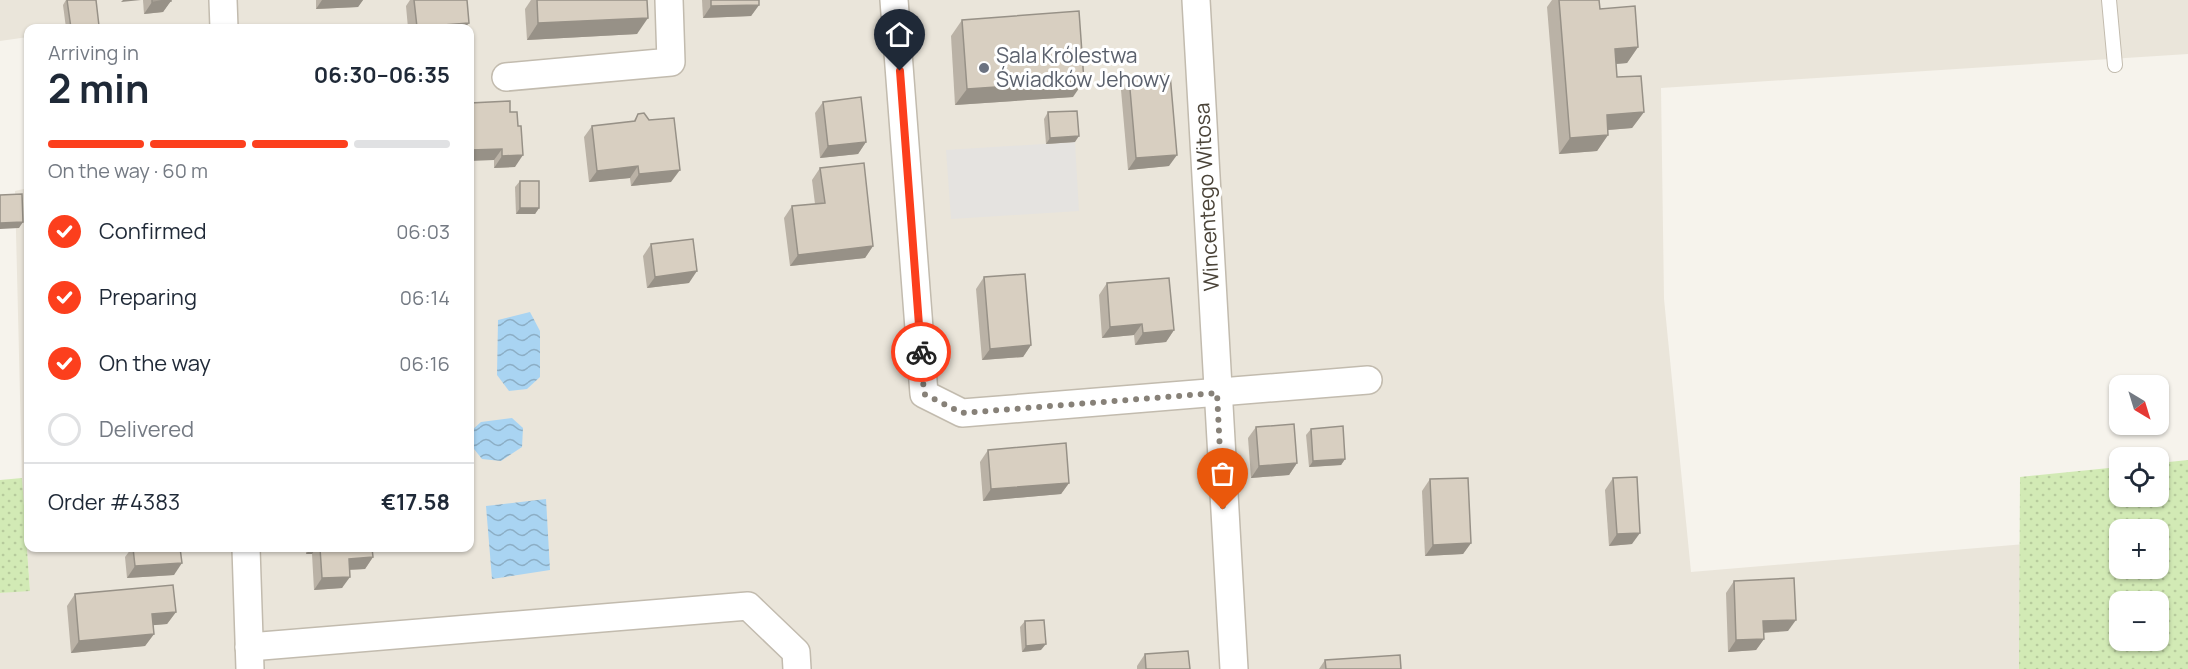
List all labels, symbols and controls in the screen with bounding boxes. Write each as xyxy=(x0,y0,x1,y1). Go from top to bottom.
pin xyxy=(874,9,925,71)
icon: home xyxy=(883,18,916,51)
text: Arriving in xyxy=(48,39,139,66)
place label: Sala Królestwa Świadków Jehowy xyxy=(996,41,1170,93)
text: 06:30–06:35 xyxy=(314,60,450,90)
text: 2 min xyxy=(48,61,149,115)
marker: Sala Królestwa Świadków Jehowy xyxy=(977,61,991,75)
street label: Wincentego Witosa xyxy=(1187,102,1225,292)
text: On the way · 60 m xyxy=(48,157,208,184)
icon: check xyxy=(48,215,81,248)
text: Confirmed xyxy=(99,216,207,246)
text: 06:03 xyxy=(396,218,450,245)
icon: check xyxy=(48,281,81,314)
text: Preparing xyxy=(99,282,197,312)
text: 06:14 xyxy=(400,284,450,311)
courier xyxy=(891,322,951,382)
icon: bike xyxy=(905,336,938,369)
icon: check xyxy=(48,347,81,380)
text: On the way xyxy=(99,348,211,378)
text: 06:16 xyxy=(399,350,450,377)
north arrow xyxy=(2109,375,2169,435)
map controls xyxy=(2109,375,2169,651)
text: Delivered xyxy=(99,414,194,444)
button: locate xyxy=(2109,447,2169,507)
pin xyxy=(1197,448,1248,510)
icon: bag xyxy=(1206,457,1239,490)
text: Order #4383 xyxy=(48,487,180,517)
text: €17.58 xyxy=(381,487,450,517)
button: + xyxy=(2109,519,2169,579)
button: − xyxy=(2109,591,2169,651)

